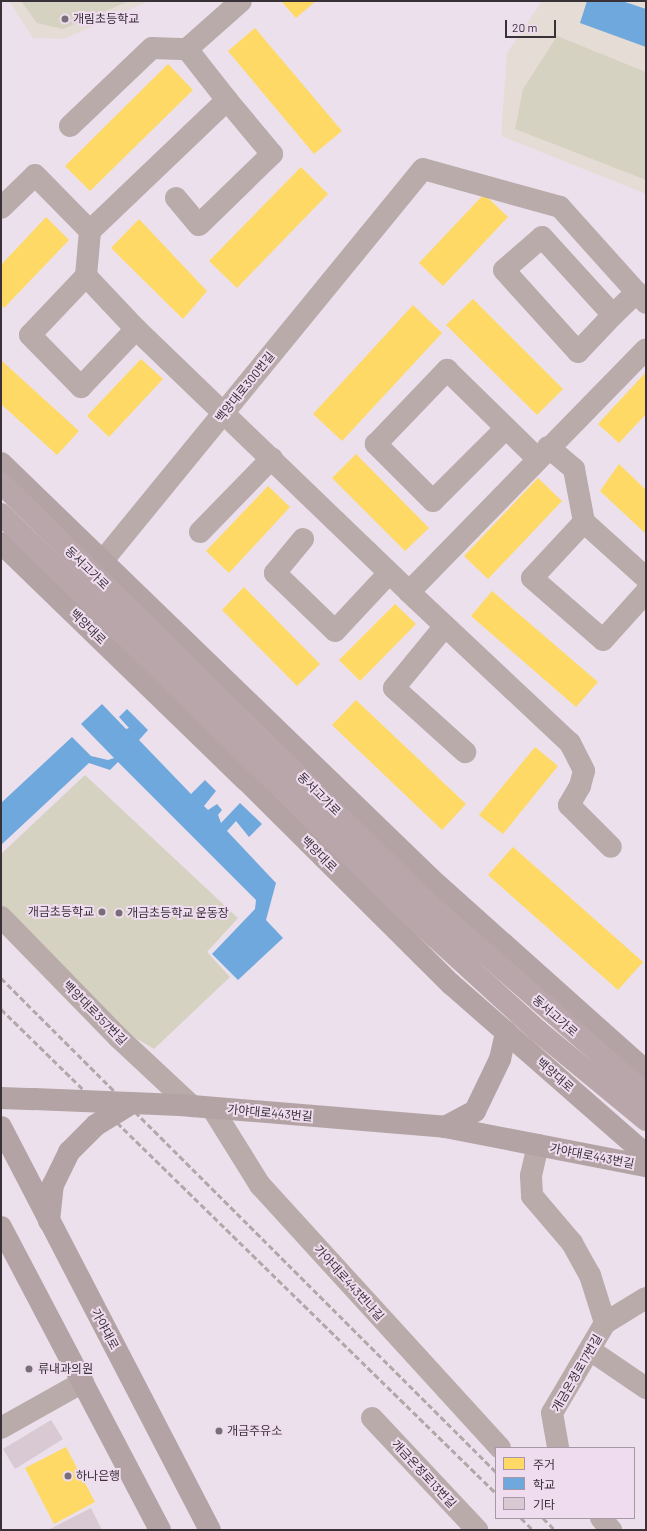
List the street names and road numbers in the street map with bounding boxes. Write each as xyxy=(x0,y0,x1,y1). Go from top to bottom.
street label: 백양대로300번길 xyxy=(212,349,278,425)
street label: 동서고가로 xyxy=(62,544,112,592)
street label: 백양대로 xyxy=(67,606,109,648)
street label: 동서고가로 xyxy=(294,769,344,819)
street label: 백양대로 xyxy=(298,833,340,875)
street label: 백양대로357번길 xyxy=(60,978,130,1048)
street label: 동서고가로 xyxy=(529,992,581,1040)
street label: 백양대로 xyxy=(534,1055,576,1095)
street label: 가야대로443번길 xyxy=(227,1102,313,1124)
street label: 가야대로443번길 xyxy=(549,1141,635,1171)
street label: 가야대로443번나길 xyxy=(311,1242,387,1324)
street label: 가야대로 xyxy=(88,1306,122,1352)
street label: 개금온정로17번길 xyxy=(549,1332,605,1414)
street label: 개금온정로13번길 xyxy=(389,1437,459,1511)

